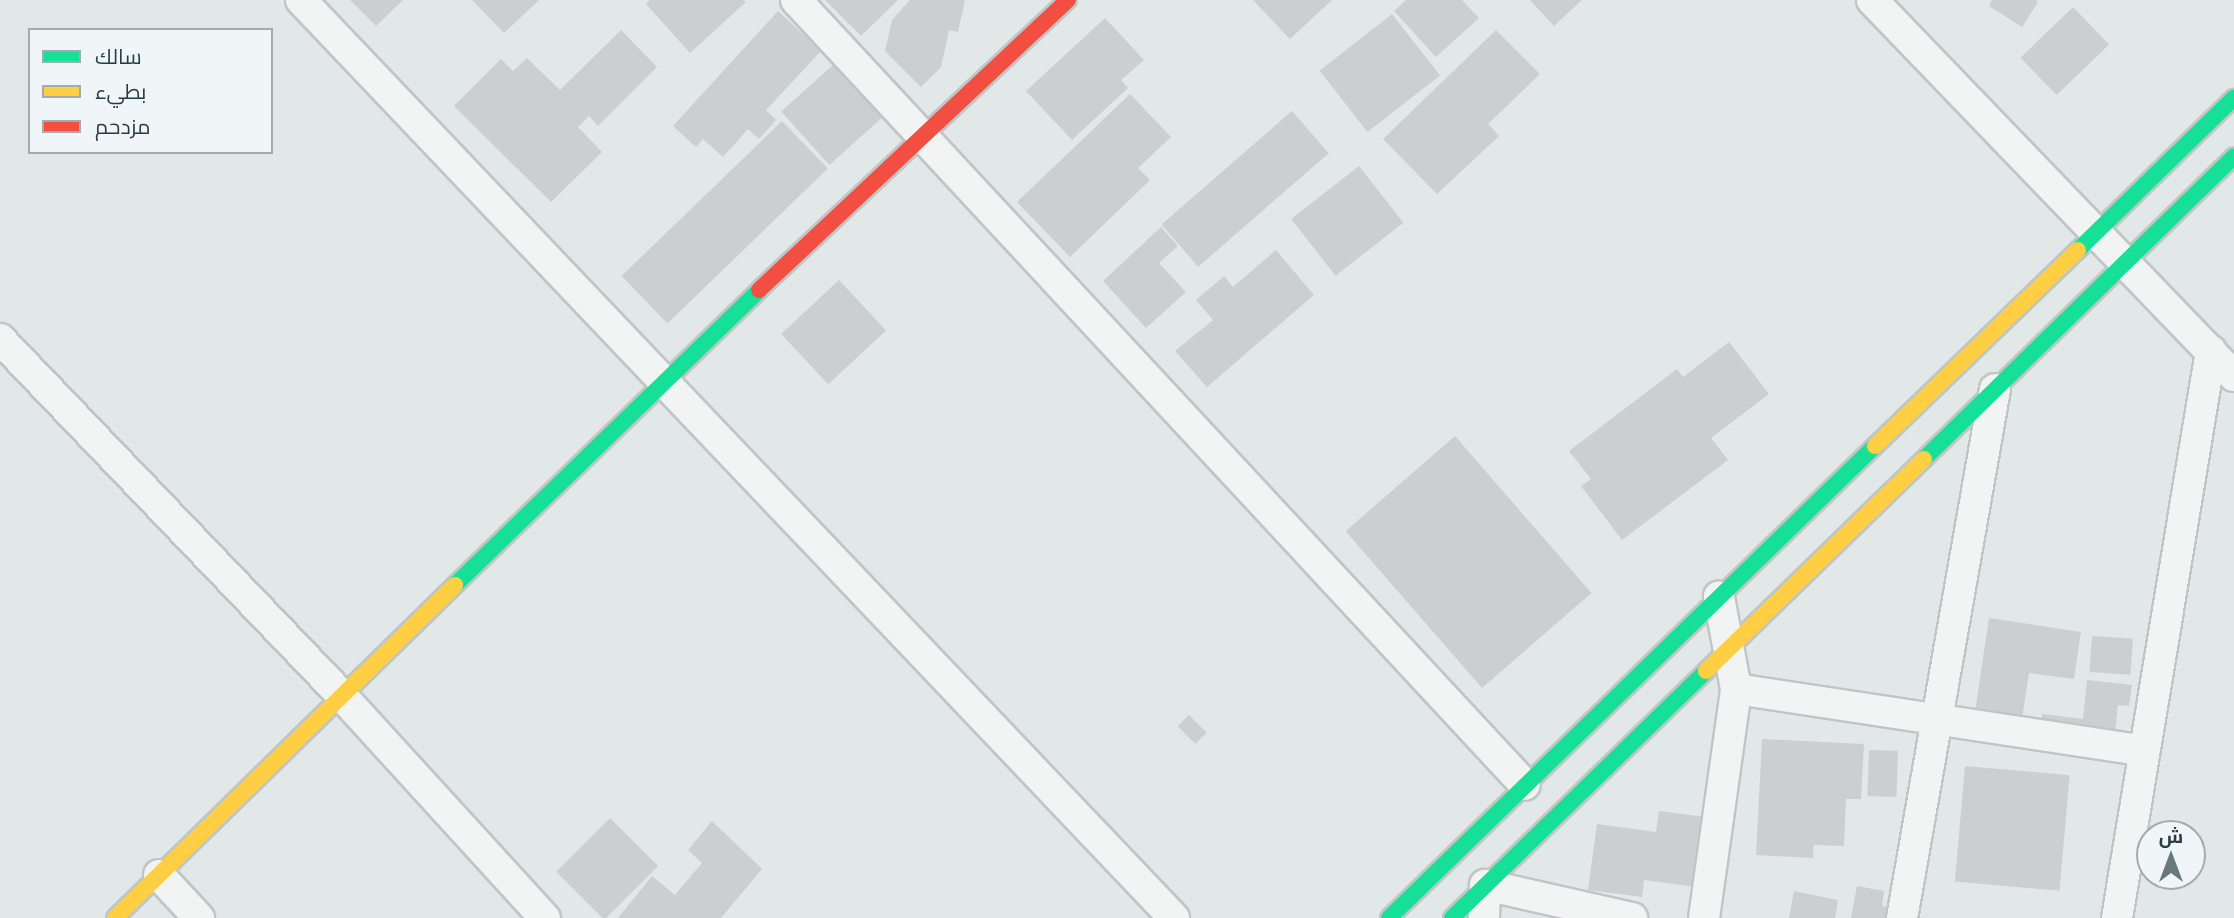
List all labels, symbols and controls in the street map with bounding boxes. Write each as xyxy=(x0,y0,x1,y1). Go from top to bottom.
legend xyxy=(28,28,273,154)
text: سالك xyxy=(95,43,142,70)
text: بطيء xyxy=(95,78,146,105)
text: مزدحم xyxy=(95,113,150,140)
north arrow xyxy=(2136,820,2206,890)
text: ش xyxy=(2159,824,2183,848)

